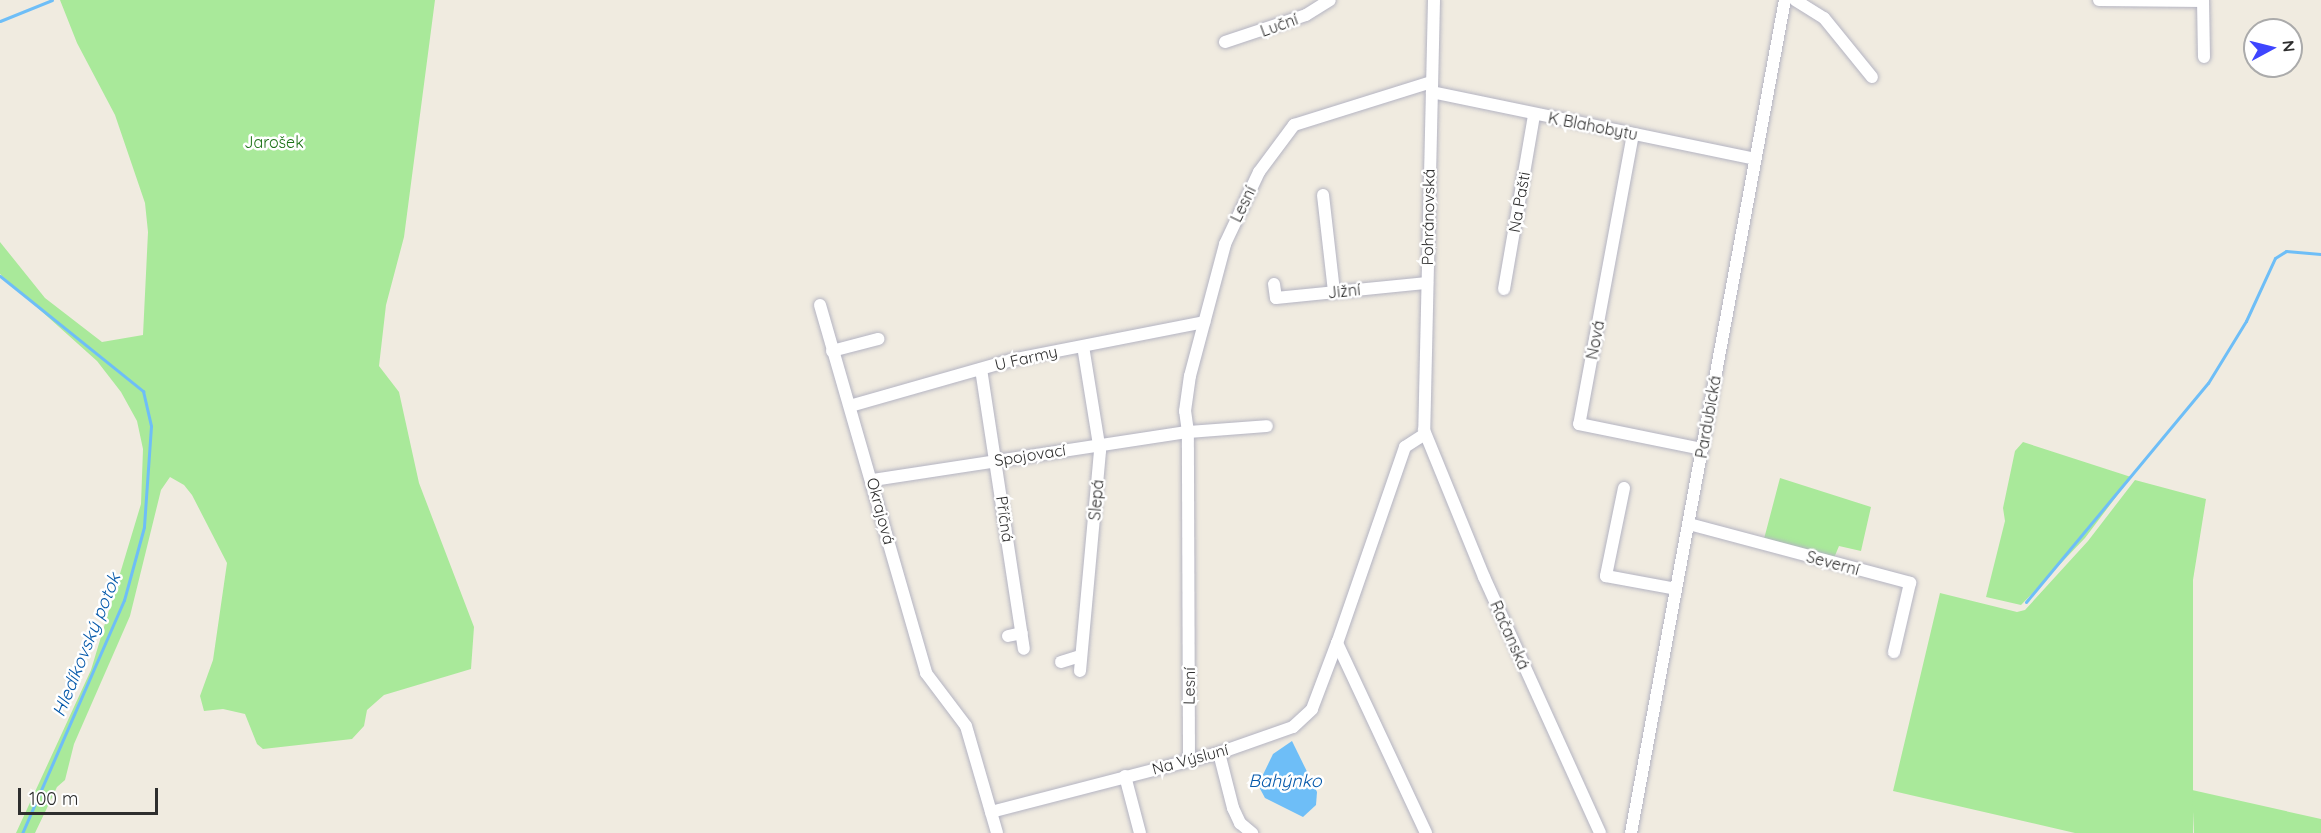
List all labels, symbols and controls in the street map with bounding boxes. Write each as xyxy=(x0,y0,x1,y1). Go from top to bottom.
street label: Luční xyxy=(1258,9,1300,41)
north arrow xyxy=(2243,18,2303,78)
text: N xyxy=(2278,39,2300,53)
street label: K Blahobytu xyxy=(1547,108,1639,144)
park label: Jarošek xyxy=(244,132,304,152)
street label: Pohránovská xyxy=(1418,168,1438,266)
street label: Na Pašti xyxy=(1504,170,1534,234)
street label: Lesní xyxy=(1226,183,1260,225)
street label: Jižní xyxy=(1327,280,1361,302)
street label: Nová xyxy=(1582,319,1608,361)
street label: U Farmy xyxy=(993,341,1059,375)
street label: Pardubická xyxy=(1691,374,1725,460)
street label: Spojovací xyxy=(993,440,1067,470)
street label: Okrajová xyxy=(863,475,899,547)
street label: Slepá xyxy=(1085,479,1107,521)
street label: Příčná xyxy=(992,495,1018,543)
street label: Severní xyxy=(1804,547,1862,579)
water label: Hledíkovský potok xyxy=(48,570,126,720)
street label: Račanská xyxy=(1486,598,1534,672)
street label: Lesní xyxy=(1179,667,1199,705)
street label: Na Výsluní xyxy=(1150,740,1230,778)
water label: Bahýnko xyxy=(1248,770,1322,792)
scale bar xyxy=(21,776,160,814)
text: 100 m xyxy=(29,787,78,810)

